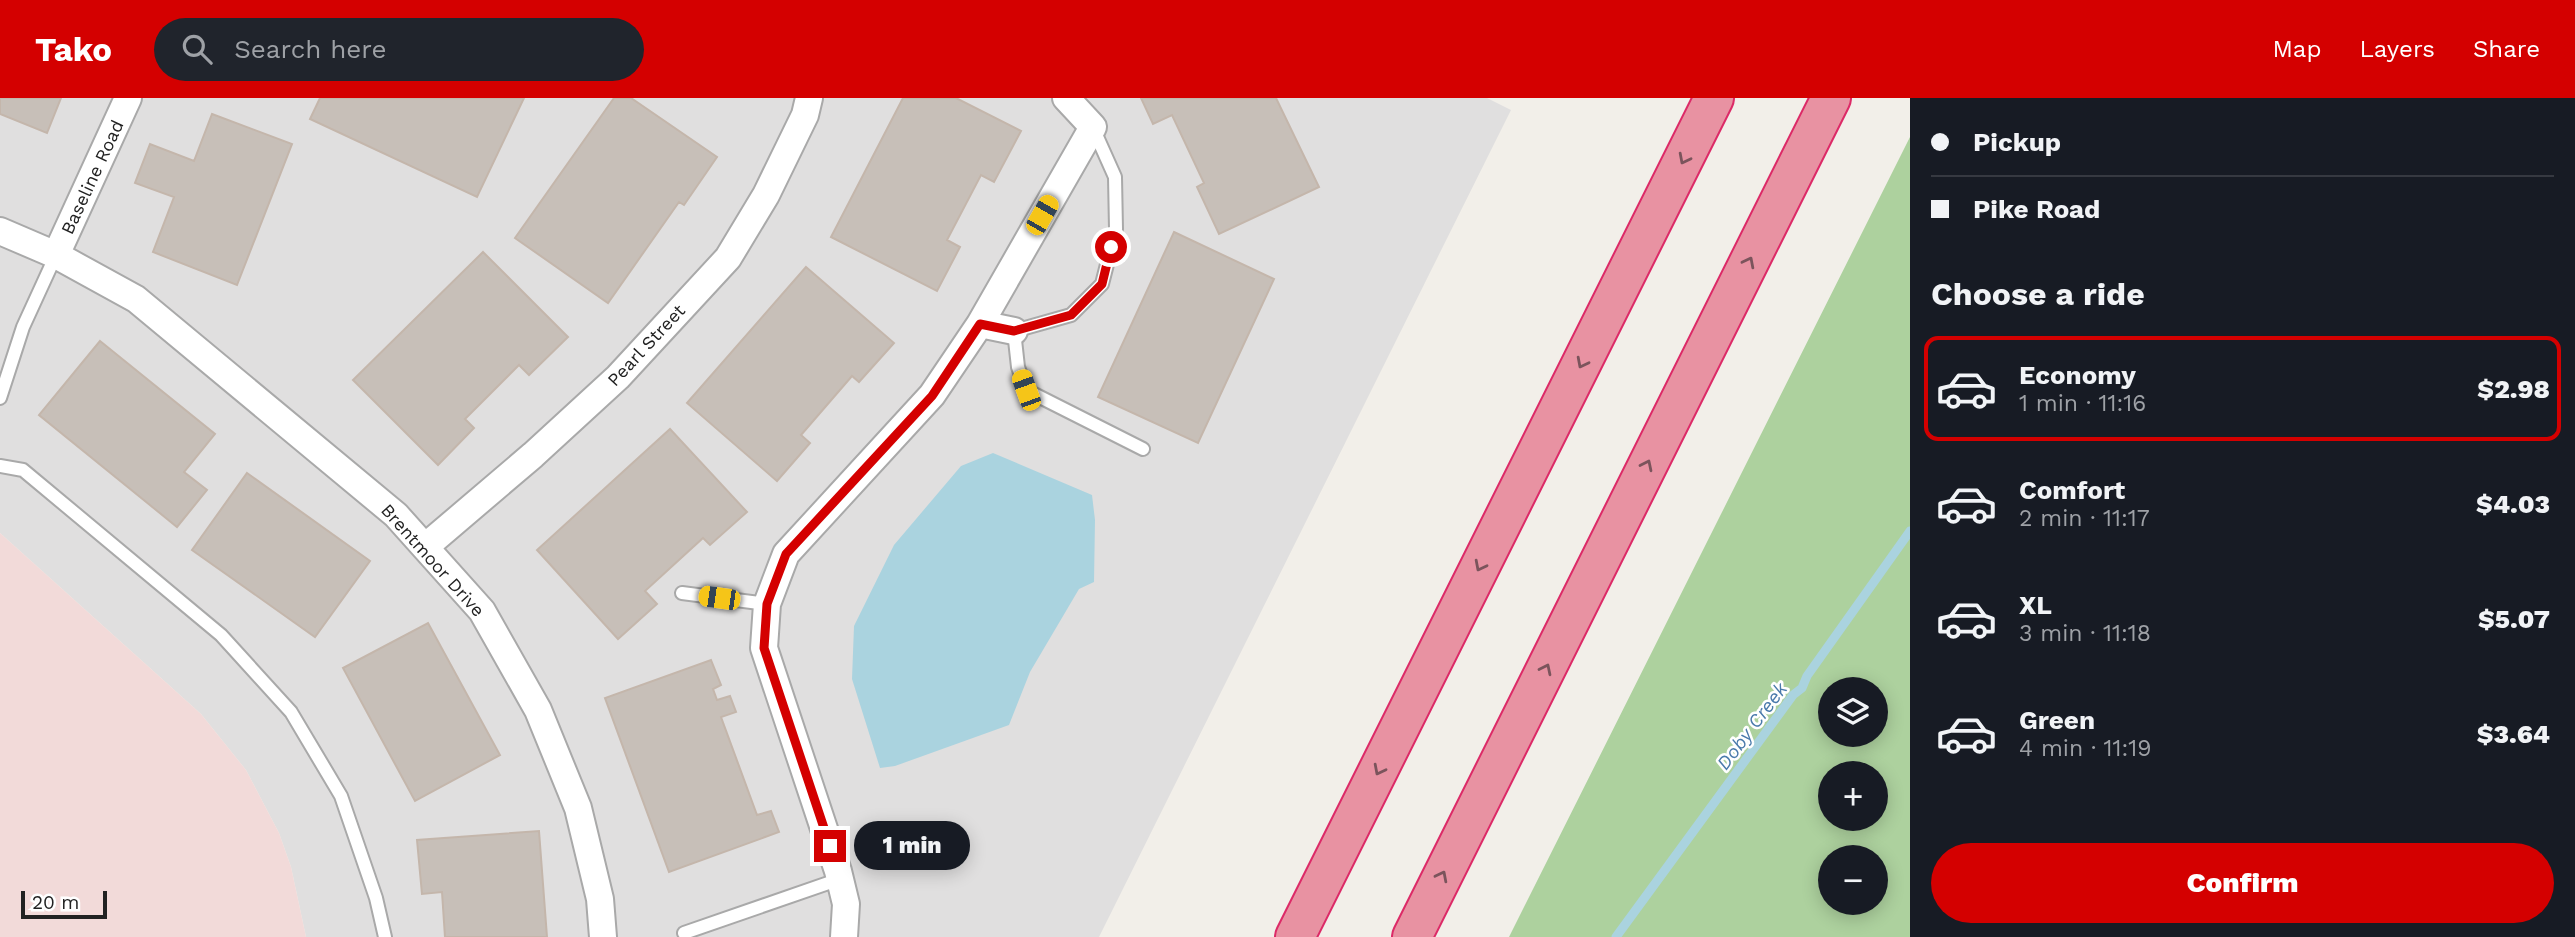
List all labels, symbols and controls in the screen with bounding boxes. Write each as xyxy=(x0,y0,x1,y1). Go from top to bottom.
search box xyxy=(154,18,644,81)
text: Tako xyxy=(35,30,112,69)
icon: search xyxy=(178,30,216,68)
text: Search here xyxy=(234,34,387,64)
text: Map xyxy=(2273,35,2321,63)
text: Layers xyxy=(2359,35,2435,63)
text: Share xyxy=(2473,35,2540,63)
street label: Baseline Road xyxy=(56,116,128,238)
text: Pickup xyxy=(1973,127,2061,157)
one-way arrow xyxy=(1678,152,1692,164)
car xyxy=(1023,192,1062,238)
text: Pike Road xyxy=(1973,194,2100,224)
route start xyxy=(1095,231,1127,263)
one-way arrow xyxy=(1740,257,1754,269)
text: Choose a ride xyxy=(1931,275,2145,313)
street label: Pearl Street xyxy=(603,300,689,390)
one-way arrow xyxy=(1576,356,1590,368)
icon: car xyxy=(1935,357,1998,420)
text: Economy xyxy=(2019,360,2136,390)
car xyxy=(1009,367,1044,413)
text: $2.98 xyxy=(2477,374,2550,404)
text: 1 min · 11:16 xyxy=(2019,390,2146,417)
one-way arrow xyxy=(1639,460,1653,472)
icon: car xyxy=(1935,472,1998,535)
text: Comfort xyxy=(2019,475,2125,505)
text: $4.03 xyxy=(2476,489,2550,519)
street label: Brentmoor Drive xyxy=(377,499,489,621)
text: 2 min · 11:17 xyxy=(2019,505,2150,532)
one-way arrow xyxy=(1475,559,1489,571)
car xyxy=(697,585,742,611)
icon: car xyxy=(1935,587,1998,650)
text: XL xyxy=(2019,590,2052,620)
text: $5.07 xyxy=(2478,604,2550,634)
text: 3 min · 11:18 xyxy=(2019,620,2151,647)
one-way arrow xyxy=(1538,664,1552,676)
water label: Doby Creek xyxy=(1712,677,1793,774)
map controls xyxy=(1818,677,1888,915)
button: layers xyxy=(1818,677,1888,747)
icon: car xyxy=(1935,702,1998,765)
text: Green xyxy=(2019,705,2095,735)
text: $3.64 xyxy=(2477,719,2550,749)
text: 4 min · 11:19 xyxy=(2019,735,2152,762)
button: + xyxy=(1818,761,1888,831)
one-way arrow xyxy=(1373,763,1387,775)
callout: 1 min xyxy=(854,822,970,870)
route end xyxy=(814,830,846,862)
text: 1 min xyxy=(882,832,942,859)
button: Confirm xyxy=(1931,843,2554,923)
button: − xyxy=(1818,845,1888,915)
one-way arrow xyxy=(1434,871,1448,883)
scale bar xyxy=(21,888,107,920)
text: 20 m xyxy=(32,891,79,914)

